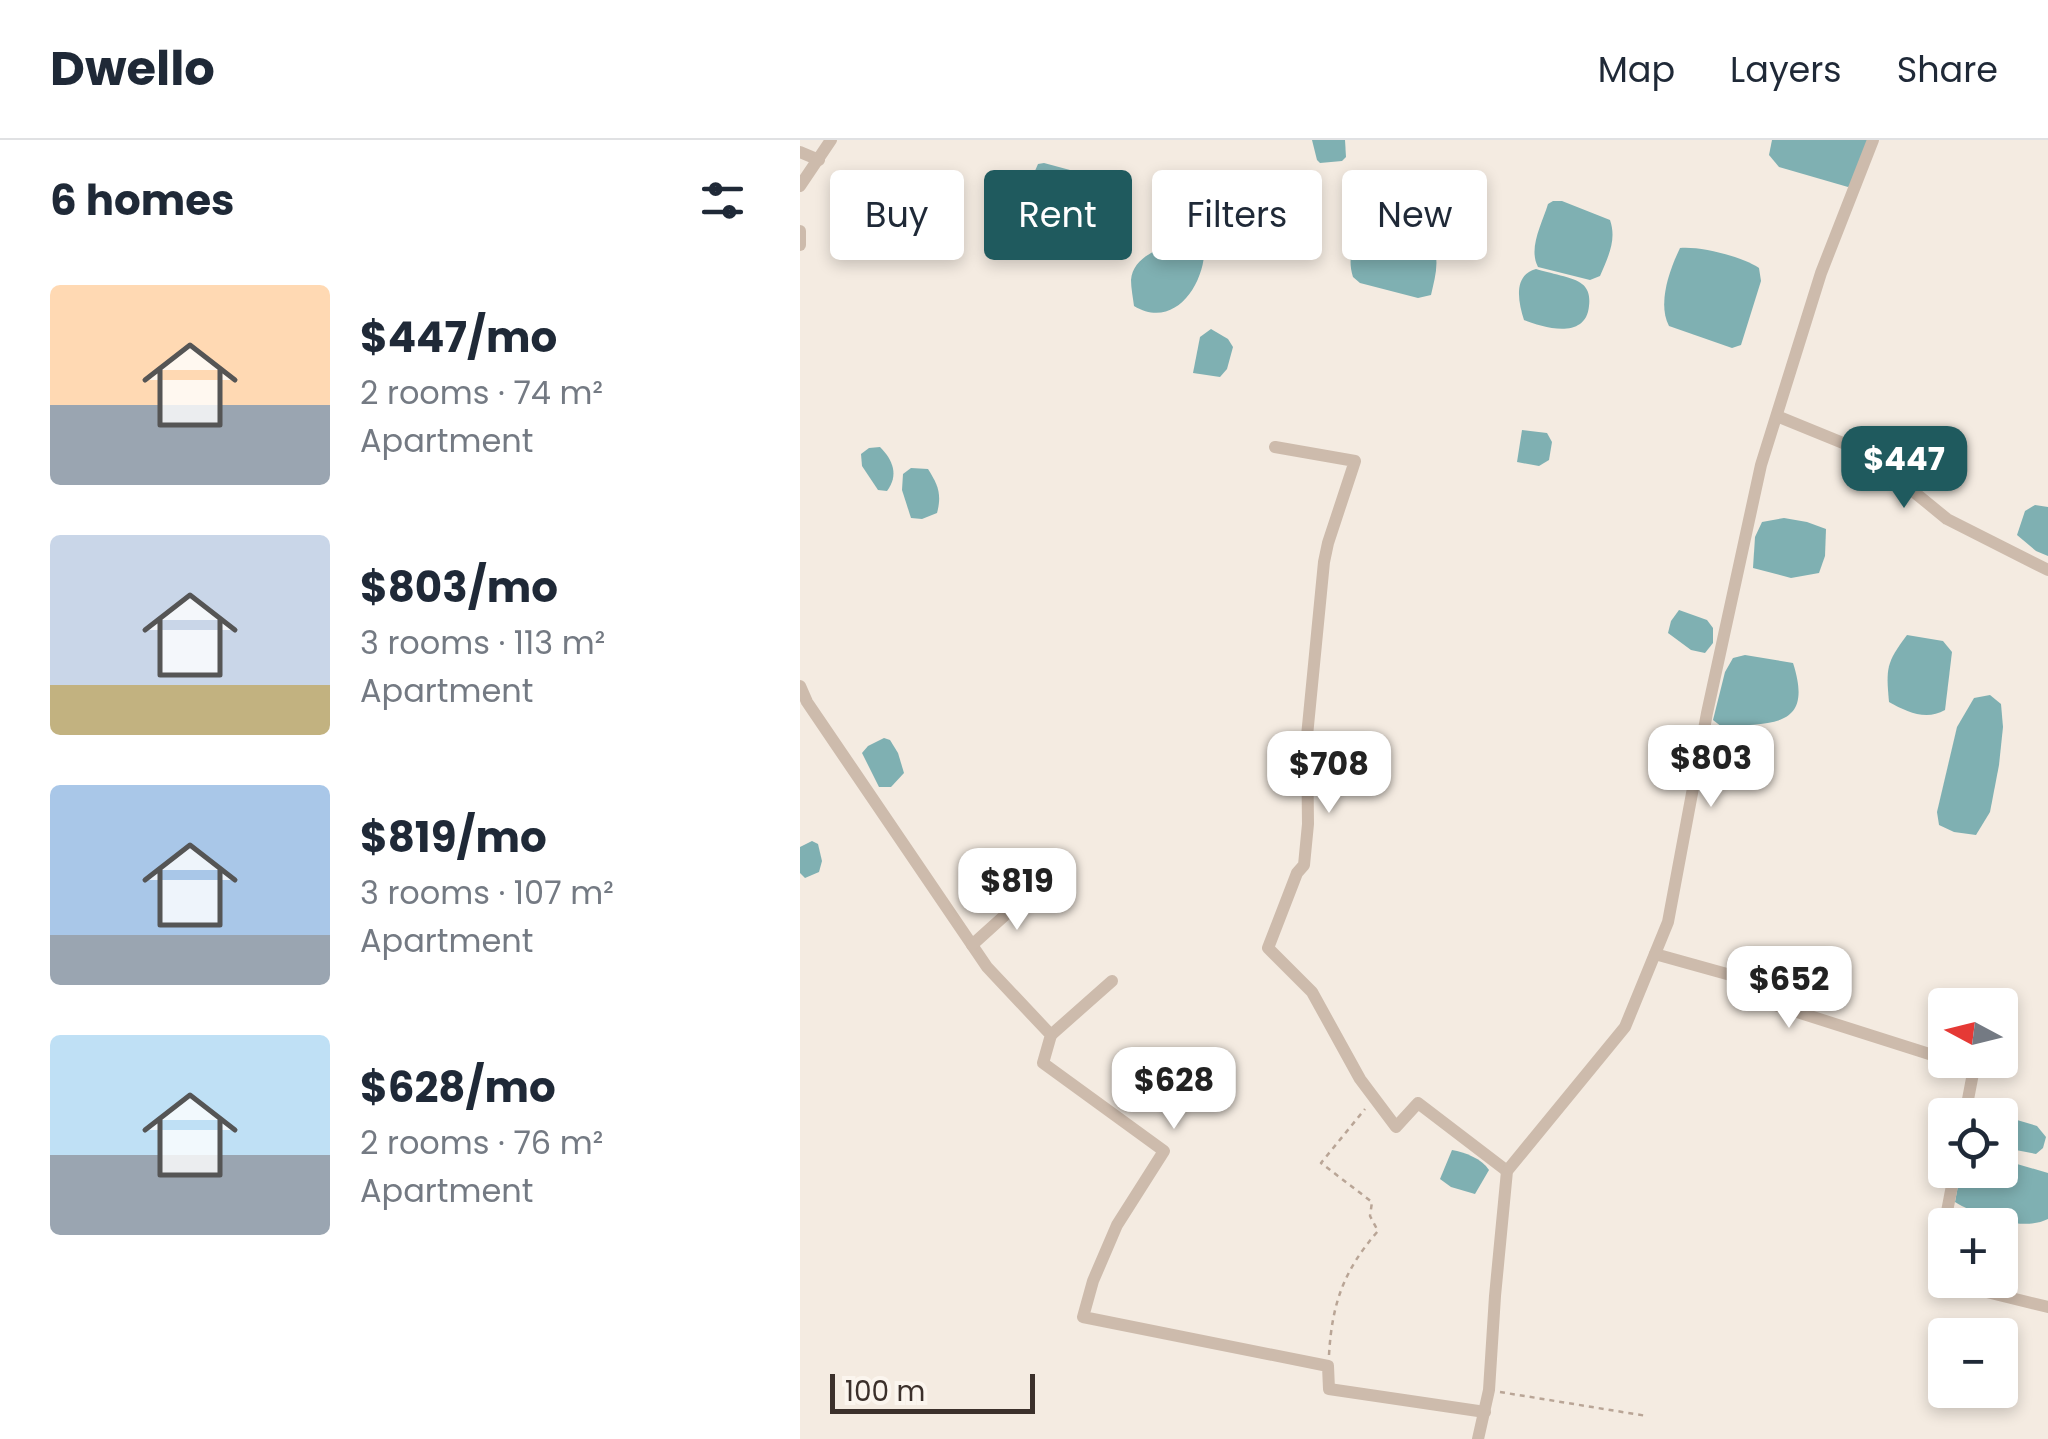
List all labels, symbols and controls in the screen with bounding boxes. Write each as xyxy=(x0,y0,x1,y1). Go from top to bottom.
text: Dwello xyxy=(50,35,215,102)
text: Map xyxy=(1598,45,1675,94)
text: Layers xyxy=(1730,45,1842,94)
text: Share xyxy=(1897,45,1998,94)
chip: Buy xyxy=(830,170,964,260)
chip: Rent xyxy=(984,170,1132,260)
chip: Filters xyxy=(1152,170,1322,260)
chip: New xyxy=(1342,170,1487,260)
text: 6 homes xyxy=(50,171,235,230)
icon: filters xyxy=(695,173,750,228)
text: $447/mo xyxy=(360,308,557,367)
icon: home xyxy=(130,325,250,445)
text: 2 rooms · 74 m² xyxy=(360,370,603,415)
text: Apartment xyxy=(360,418,533,463)
pin: $447 xyxy=(1845,426,1963,511)
text: $447 xyxy=(1863,436,1945,481)
text: $803/mo xyxy=(360,558,558,617)
icon: home xyxy=(130,575,250,695)
text: 3 rooms · 113 m² xyxy=(360,620,605,665)
text: Apartment xyxy=(360,668,533,713)
pin: $803 xyxy=(1652,725,1770,810)
pin: $708 xyxy=(1270,731,1388,816)
text: $803 xyxy=(1670,735,1752,780)
text: $708 xyxy=(1289,741,1369,786)
text: $819/mo xyxy=(360,808,547,867)
icon: home xyxy=(130,825,250,945)
pin: $819 xyxy=(958,848,1076,933)
text: $819 xyxy=(980,858,1054,903)
text: 3 rooms · 107 m² xyxy=(360,870,614,915)
text: Apartment xyxy=(360,918,533,963)
pin: $652 xyxy=(1730,946,1848,1031)
text: $652 xyxy=(1749,956,1829,1001)
north arrow xyxy=(1928,988,2018,1078)
map controls xyxy=(1928,988,2018,1408)
pin: $628 xyxy=(1115,1047,1233,1132)
text: $628 xyxy=(1134,1057,1214,1102)
text: $628/mo xyxy=(360,1058,556,1117)
icon: home xyxy=(130,1075,250,1195)
button: locate xyxy=(1928,1098,2018,1188)
text: 2 rooms · 76 m² xyxy=(360,1120,603,1165)
text: Apartment xyxy=(360,1168,533,1213)
button: + xyxy=(1928,1208,2018,1298)
button: − xyxy=(1928,1318,2018,1408)
scale bar xyxy=(830,1369,1035,1414)
text: 100 m xyxy=(845,1372,925,1411)

